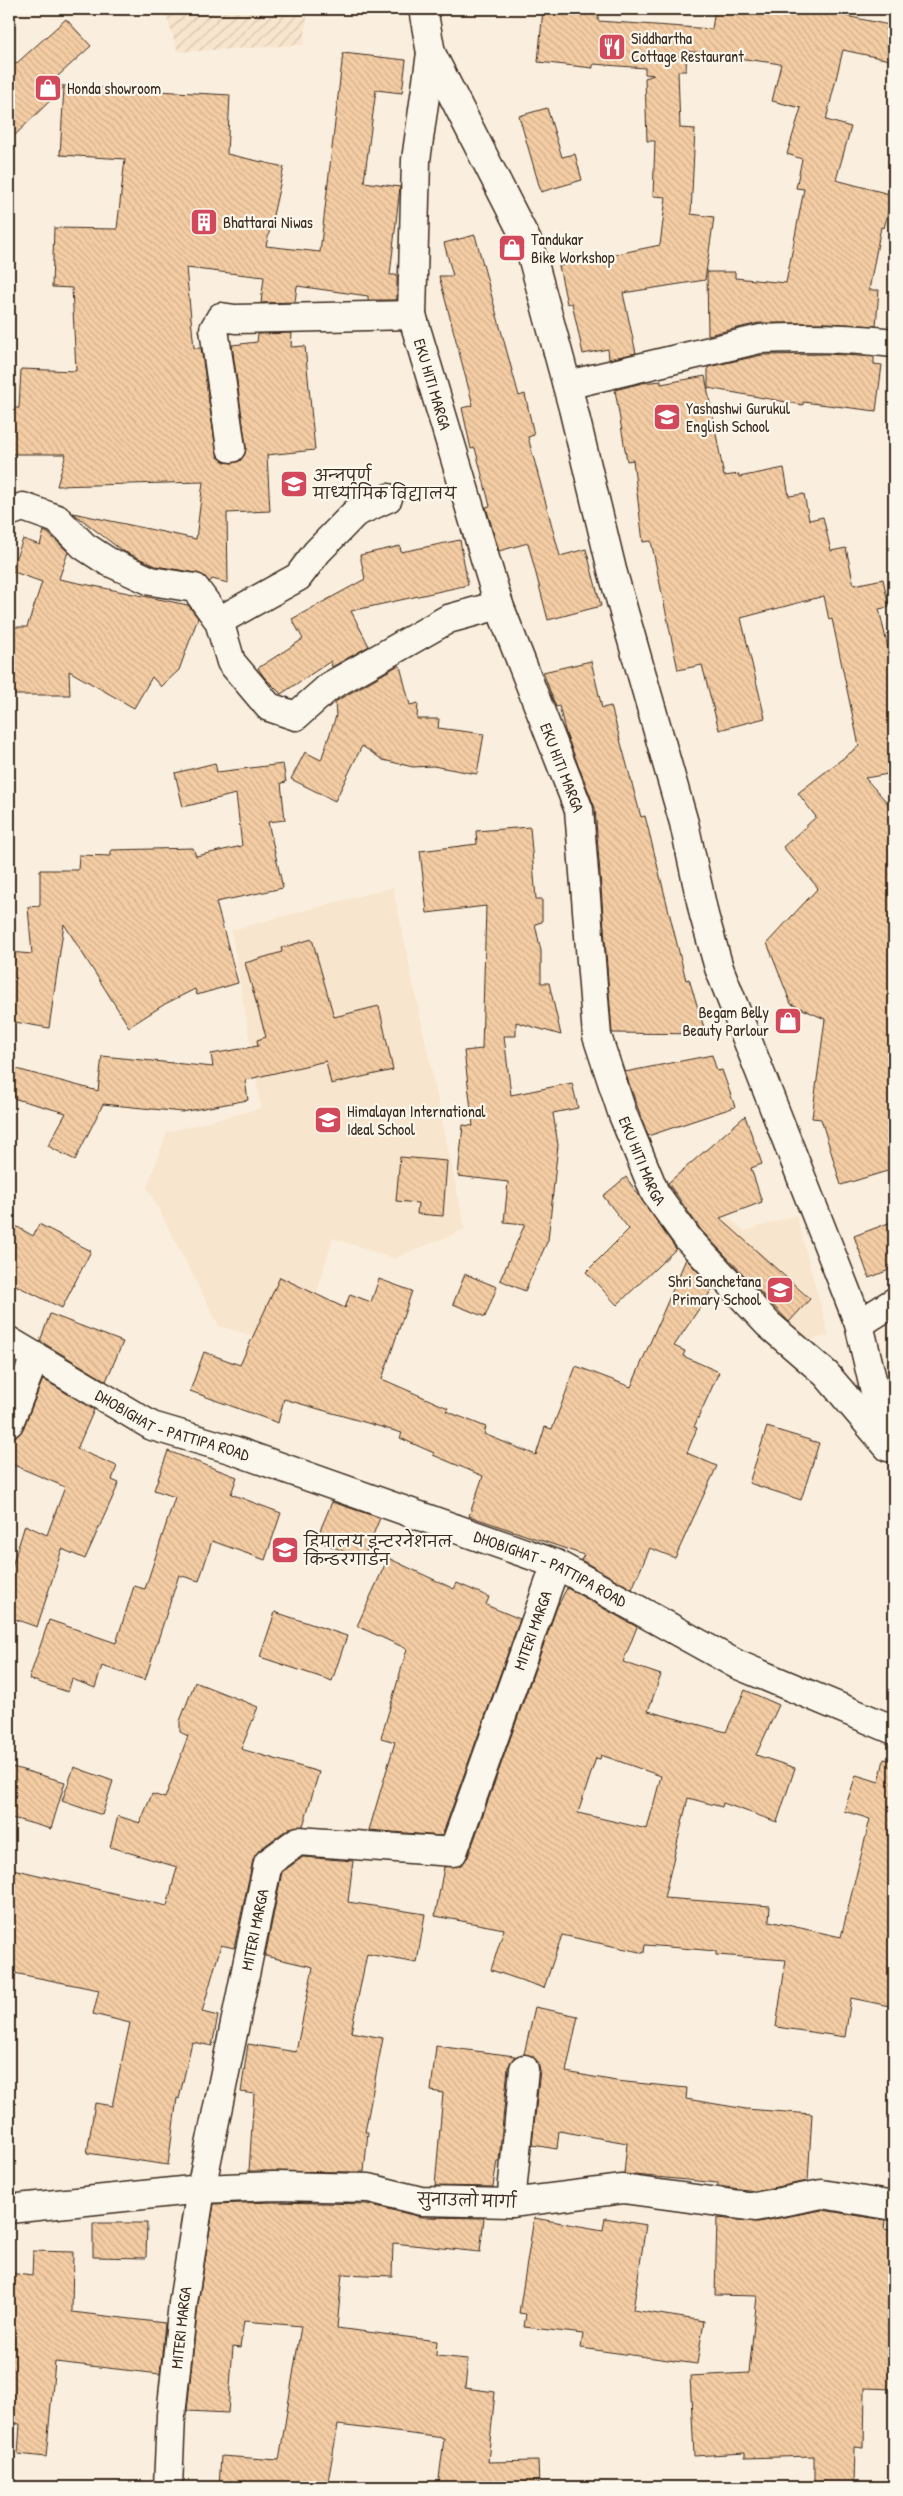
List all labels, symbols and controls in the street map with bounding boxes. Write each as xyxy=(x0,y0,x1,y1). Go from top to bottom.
place label: Siddhartha Cottage Restaurant xyxy=(631,27,744,67)
restaurant icon: Siddhartha Cottage Restaurant xyxy=(597,32,627,62)
shop icon: Honda showroom xyxy=(33,73,63,103)
place label: Honda showroom xyxy=(67,77,161,99)
building icon: Bhattarai Niwas xyxy=(189,207,219,237)
place label: Bhattarai Niwas xyxy=(223,211,313,233)
place label: Tandukar Bike Workshop xyxy=(531,228,615,268)
shop icon: Tandukar Bike Workshop xyxy=(497,233,527,263)
street label: EKU HITI MARGA xyxy=(409,336,457,433)
place label: Yashashwi Gurukul English School xyxy=(686,397,791,437)
school or university icon: Yashashwi Gurukul English School xyxy=(652,402,682,432)
place label: अन्‍नपूर्ण माध्यामिक विद्यालय xyxy=(312,463,457,504)
school or university icon: अन्‍नपूर्ण माध्यामिक विद्यालय xyxy=(279,469,309,499)
street label: EKU HITI MARGA xyxy=(535,720,590,816)
place label: Begam Belly Beauty Parlour xyxy=(683,1001,769,1041)
shop icon: Begam Belly Beauty Parlour xyxy=(773,1006,803,1036)
place label: Himalayan International Ideal School xyxy=(347,1100,486,1140)
school or university icon: Himalayan International Ideal School xyxy=(313,1105,343,1135)
street label: EKU HITI MARGA xyxy=(614,1113,671,1210)
place label: Shri Sanchetana Primary School xyxy=(668,1270,762,1310)
school or university icon: Shri Sanchetana Primary School xyxy=(765,1275,795,1305)
street label: DHOBIGHAT - PATTIPA ROAD xyxy=(91,1384,253,1466)
street label: DHOBIGHAT - PATTIPA ROAD xyxy=(471,1525,631,1612)
place label: हिमालय इन्टरनेशनल किन्डरगार्डन xyxy=(303,1528,453,1570)
school or university icon: हिमालय इन्टरनेशनल किन्डरगार्डन xyxy=(270,1535,300,1565)
street label: MITERI MARGA xyxy=(508,1587,557,1673)
street label: MITERI MARGA xyxy=(235,1887,273,1972)
street label: सुनाउलो मार्गा xyxy=(416,2186,518,2214)
street label: MITERI MARGA xyxy=(165,2285,196,2370)

